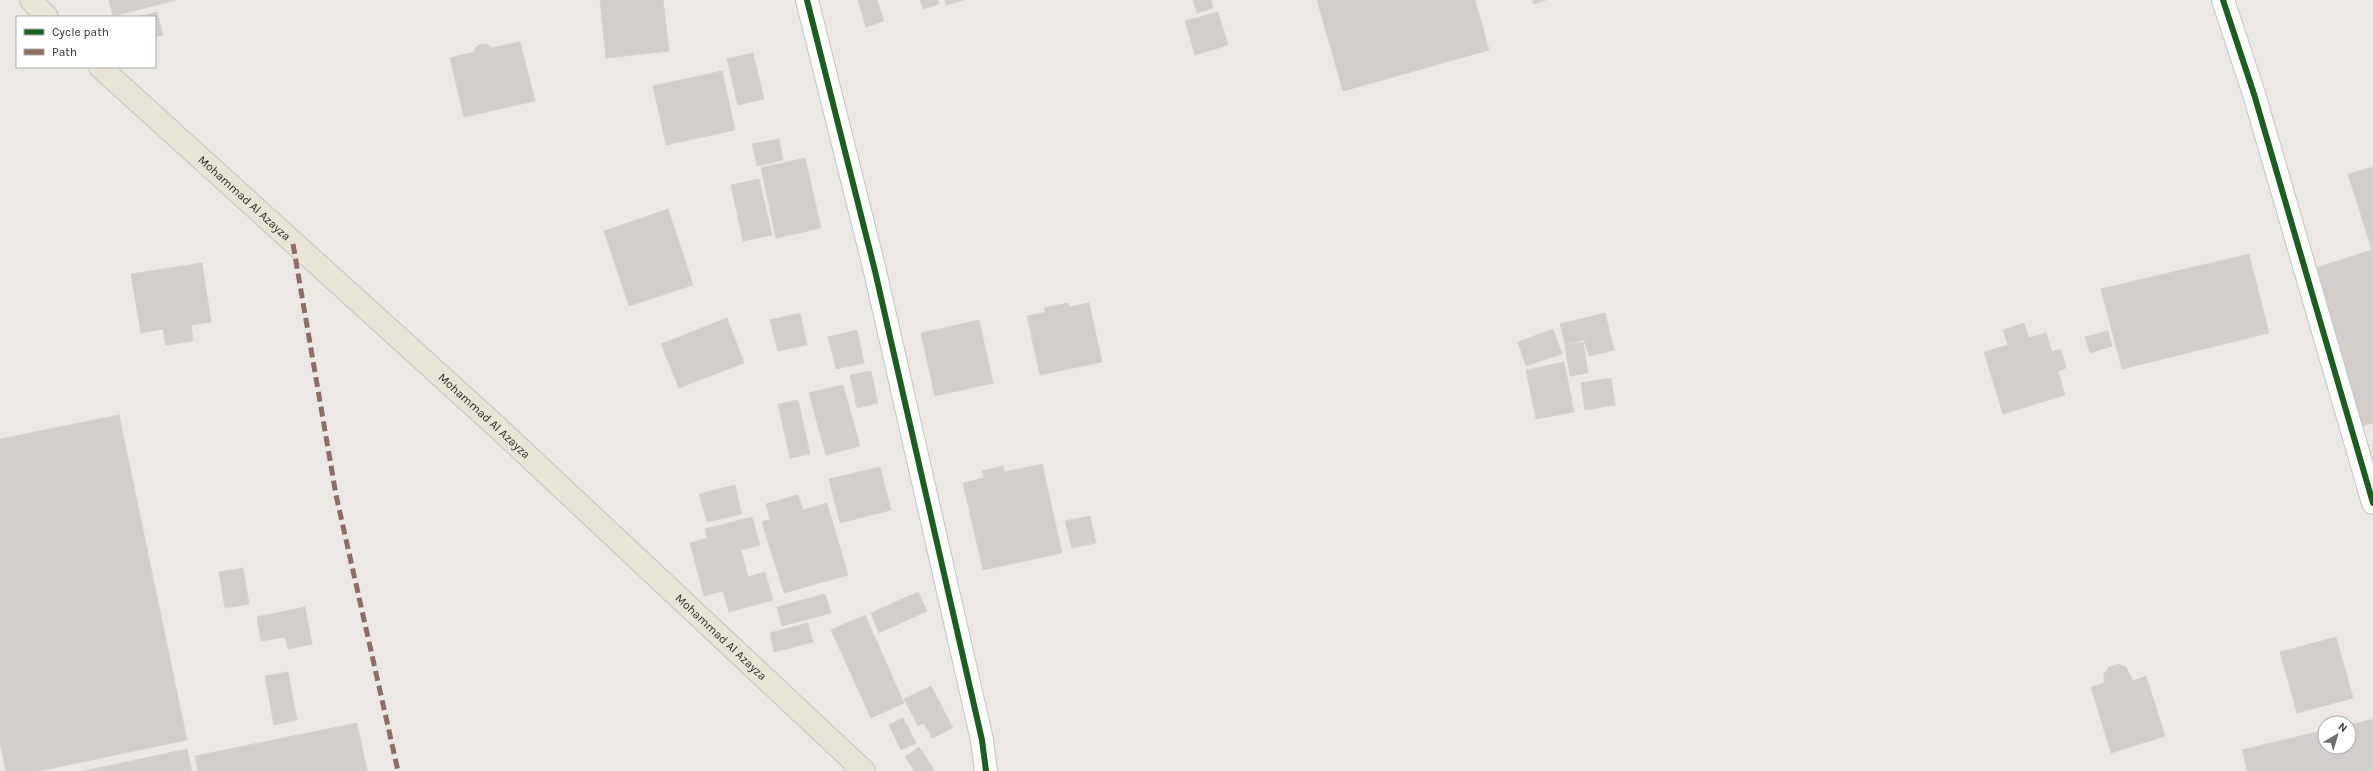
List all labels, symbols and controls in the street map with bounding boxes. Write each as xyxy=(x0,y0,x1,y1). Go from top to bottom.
legend xyxy=(16,16,156,68)
text: Cycle path xyxy=(52,25,109,39)
text: Path xyxy=(52,45,77,59)
street label: Mohammad Al Azayza xyxy=(195,153,294,243)
street label: Mohammad Al Azayza xyxy=(435,370,533,462)
street label: Mohammad Al Azayza xyxy=(673,591,770,683)
north arrow xyxy=(2317,715,2357,755)
text: N xyxy=(2336,720,2350,735)

